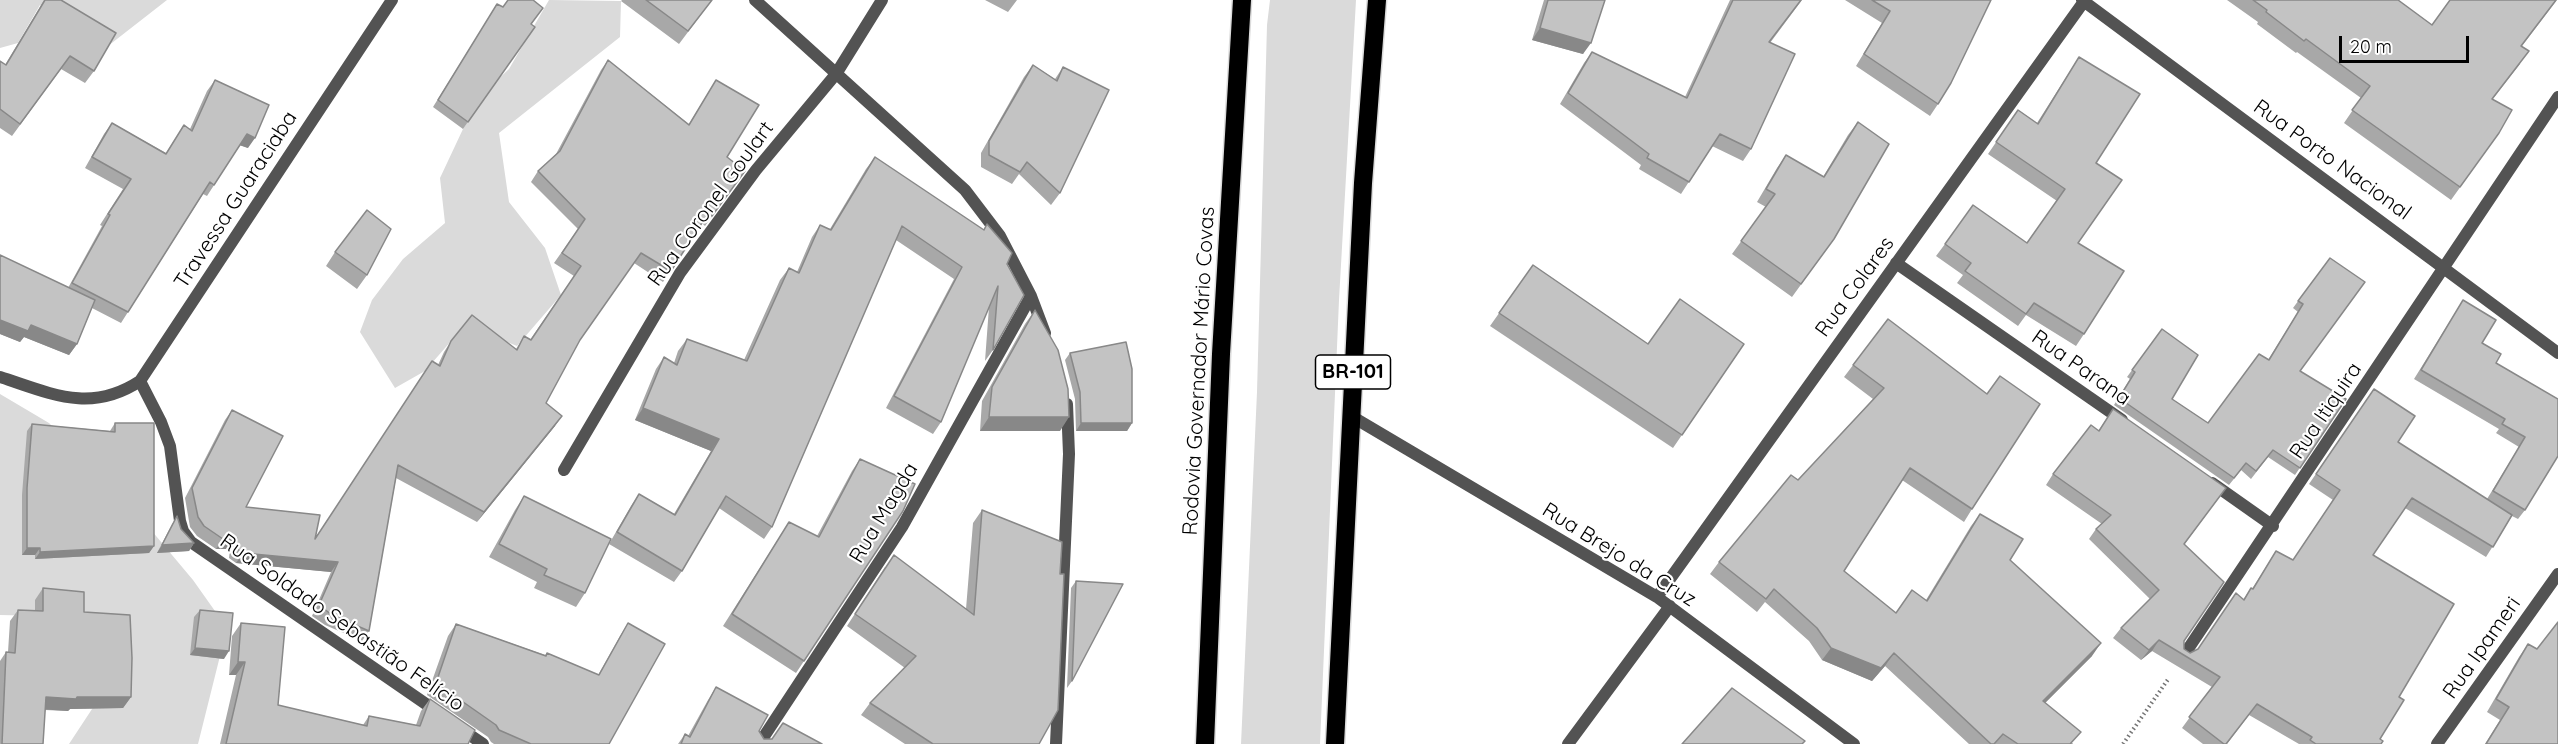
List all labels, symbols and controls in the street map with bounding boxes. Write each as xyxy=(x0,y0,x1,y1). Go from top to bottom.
scale bar xyxy=(2342,24,2472,62)
text: 20 m xyxy=(2350,35,2392,58)
street label: Rua Porto Nacional xyxy=(2248,94,2416,226)
street label: Travessa Guaraciaba xyxy=(169,107,303,293)
street label: Rua Coronel Goulart xyxy=(643,117,779,291)
street label: Rodovia Governador Mário Covas xyxy=(1178,206,1220,536)
street label: Rua Colares xyxy=(1810,232,1900,342)
street label: Rua Parana xyxy=(2027,325,2135,411)
road number: BR-101 xyxy=(1316,355,1390,389)
street label: Rua Itiquira xyxy=(2285,358,2367,464)
street label: Rua Magda xyxy=(844,458,924,568)
street label: Rua Brejo da Cruz xyxy=(1537,498,1701,612)
street label: Rua Soldado Sebastião Felício xyxy=(215,529,469,717)
street label: Rua Ipameri xyxy=(2438,592,2526,704)

